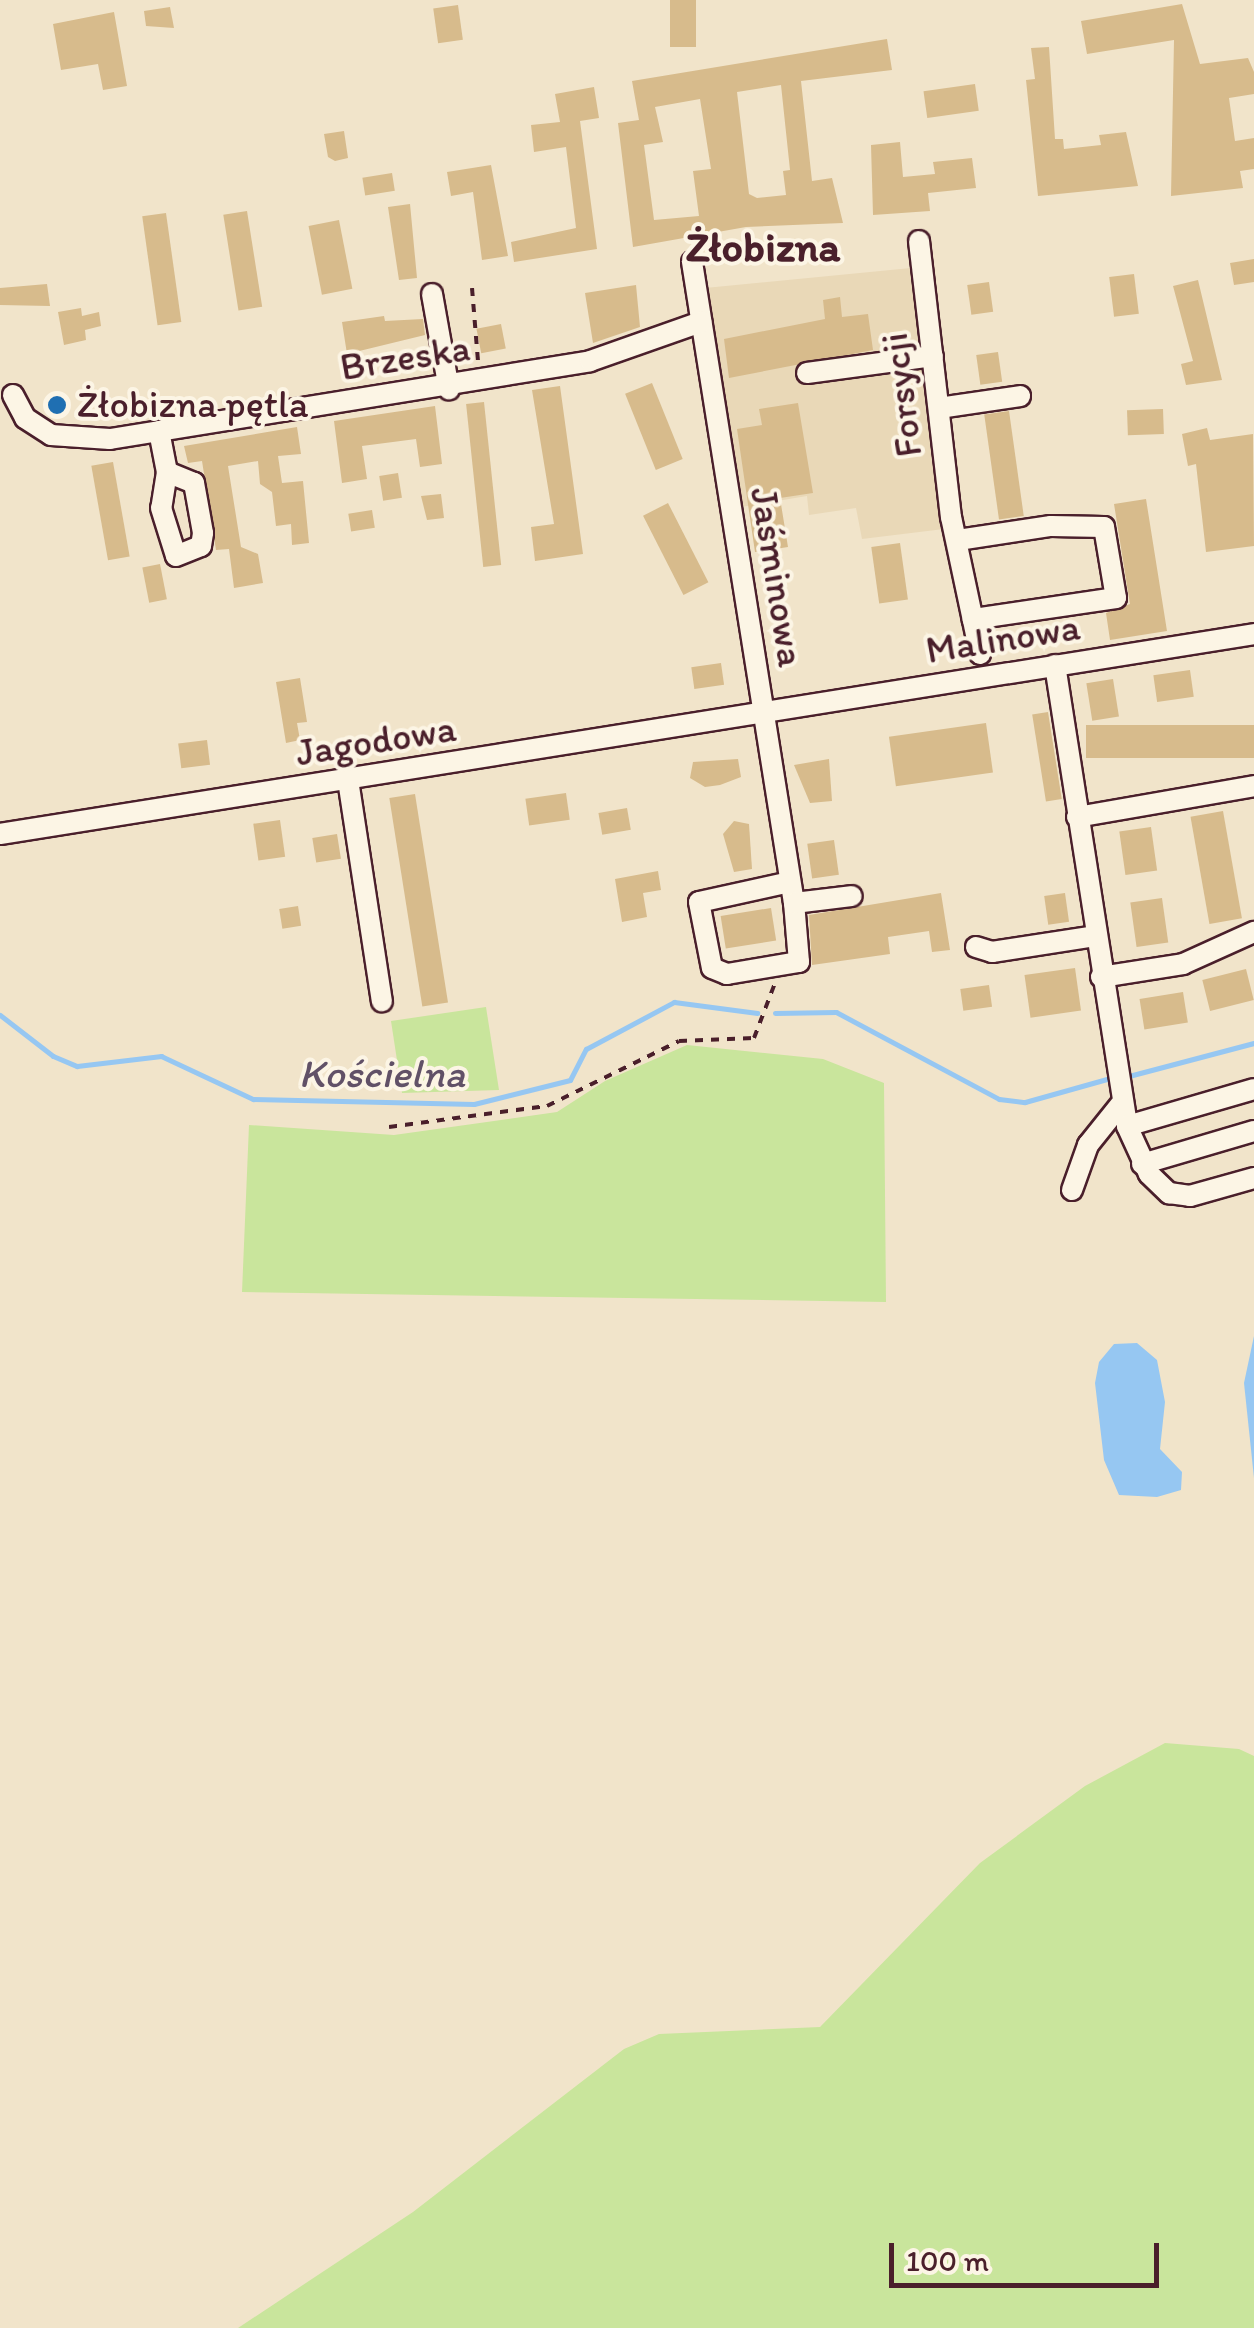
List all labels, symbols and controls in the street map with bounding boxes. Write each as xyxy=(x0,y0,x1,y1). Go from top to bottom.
district label: Żłobizna xyxy=(686,222,840,272)
street label: Brzeska xyxy=(337,325,473,391)
street label: Forsycji xyxy=(872,330,932,460)
place label: Żłobizna pętla xyxy=(77,382,309,428)
marker: Żłobizna pętla xyxy=(46,394,68,416)
street label: Jaśminowa xyxy=(740,484,814,670)
street label: Malinowa xyxy=(923,604,1083,674)
street label: Jagodowa xyxy=(293,706,459,776)
water label: Kościelna xyxy=(299,1049,465,1097)
scale bar xyxy=(894,2223,1164,2285)
text: 100 m xyxy=(906,2242,989,2279)

